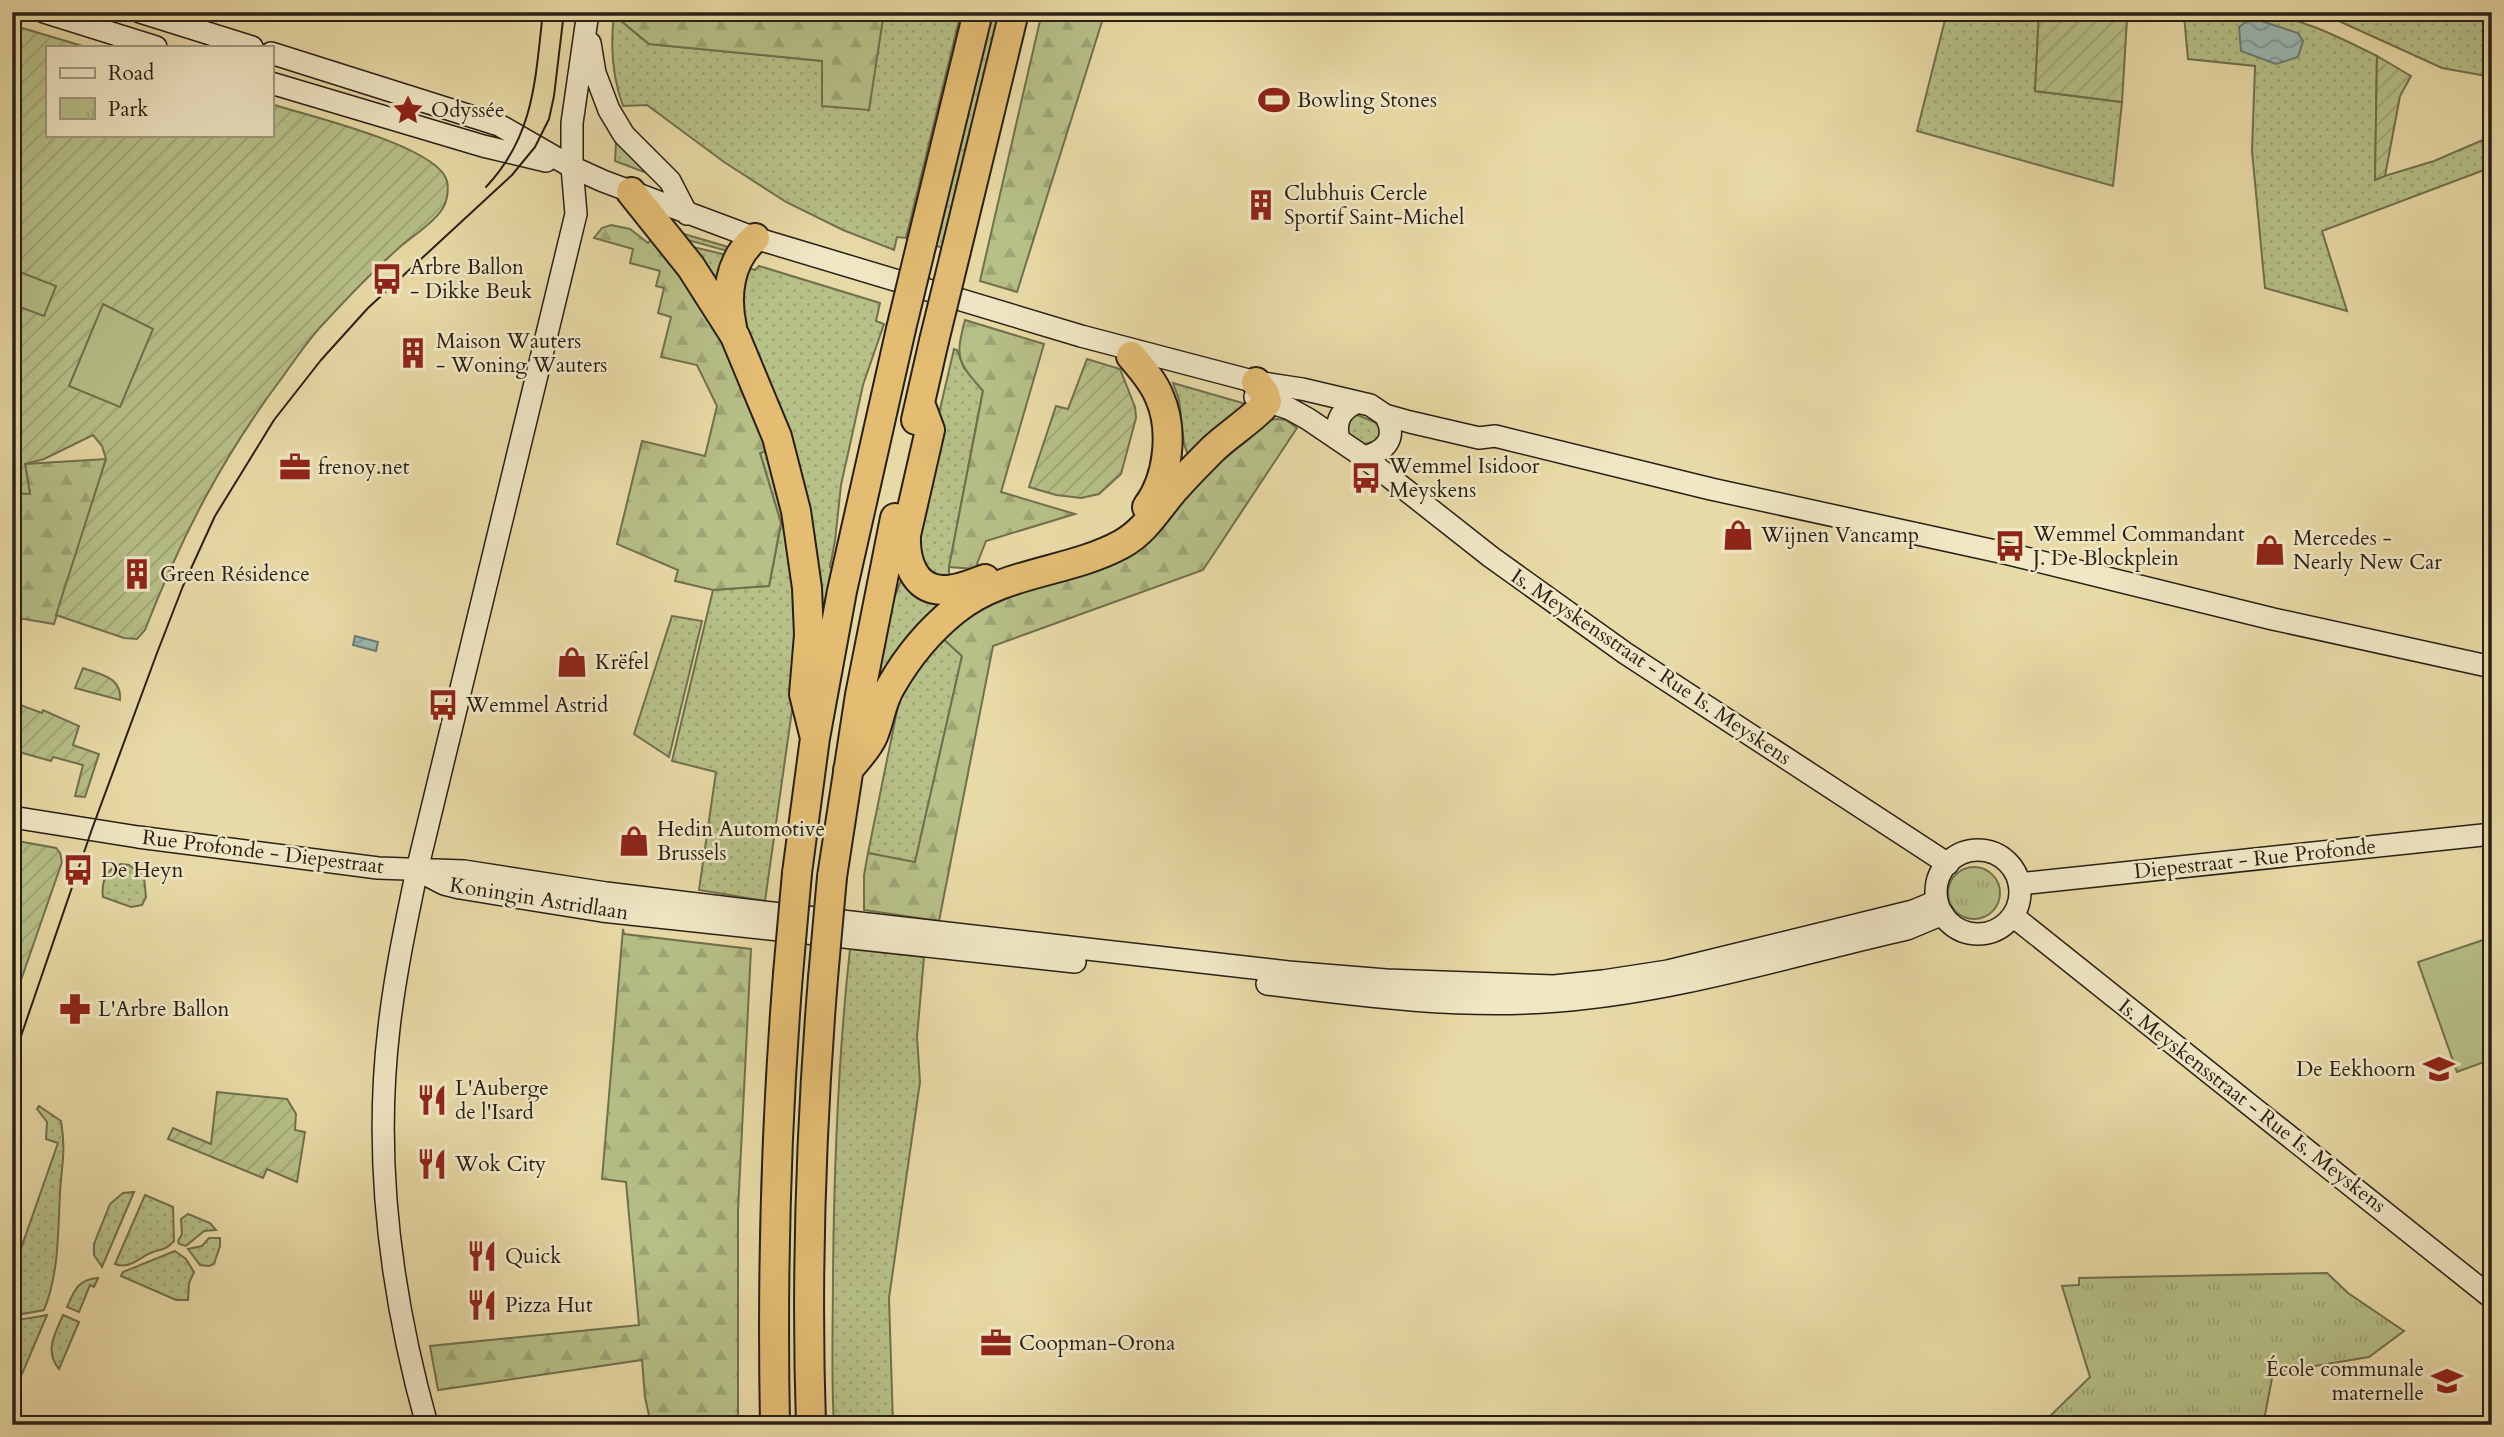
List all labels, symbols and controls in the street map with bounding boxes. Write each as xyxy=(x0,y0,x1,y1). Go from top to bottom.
legend xyxy=(46,46,273,136)
text: Road xyxy=(108,59,154,88)
sports icon: Bowling Stones xyxy=(1257,83,1291,117)
place label: Bowling Stones xyxy=(1297,86,1437,115)
place icon: Odyssée xyxy=(391,93,425,127)
text: Park xyxy=(108,95,149,124)
place label: Odyssée xyxy=(431,96,505,125)
place label: Clubhuis Cercle Sportif Saint-Michel xyxy=(1284,179,1464,232)
building icon: Clubhuis Cercle Sportif Saint-Michel xyxy=(1244,188,1278,222)
place label: Arbre Ballon - Dikke Beuk xyxy=(410,253,533,306)
bus stop icon: Arbre Ballon - Dikke Beuk xyxy=(370,262,404,296)
place label: Maison Wauters - Woning Wauters xyxy=(436,327,607,380)
building icon: Maison Wauters - Woning Wauters xyxy=(396,336,430,370)
office icon: frenoy.net xyxy=(278,450,312,484)
place label: Wemmel Isidoor Meyskens xyxy=(1388,452,1540,505)
place label: frenoy.net xyxy=(318,453,410,482)
bus stop icon: Wemmel Isidoor Meyskens xyxy=(1349,461,1383,495)
shop icon: Wijnen Vancamp xyxy=(1721,518,1755,552)
place label: Wemmel Commandant J. De Blockplein xyxy=(2030,520,2245,573)
place label: Wijnen Vancamp xyxy=(1760,521,1919,550)
place label: Mercedes - Nearly New Car xyxy=(2293,524,2442,577)
bus stop icon: Wemmel Commandant J. De Blockplein xyxy=(1993,529,2027,563)
shop icon: Mercedes - Nearly New Car xyxy=(2253,533,2287,567)
building icon: Green Résidence xyxy=(120,557,154,591)
place label: Green Résidence xyxy=(160,560,310,589)
street label: Is. Meyskensstraat - Rue Is. Meyskens xyxy=(1505,562,1797,772)
shop icon: Krëfel xyxy=(555,645,589,679)
place label: Krëfel xyxy=(595,648,649,677)
bus stop icon: Wemmel Astrid xyxy=(426,688,460,722)
place label: Wemmel Astrid xyxy=(465,691,608,720)
place label: Hedin Automotive Brussels xyxy=(657,815,825,868)
street label: Rue Profonde - Diepestraat xyxy=(141,823,386,881)
shop icon: Hedin Automotive Brussels xyxy=(617,824,651,858)
street label: Diepestraat - Rue Profonde xyxy=(2133,832,2377,886)
bus stop icon: De Heyn xyxy=(61,853,95,887)
place label: De Heyn xyxy=(101,856,183,885)
street label: Koningin Astridlaan xyxy=(447,871,631,927)
pharmacy icon: L'Arbre Ballon xyxy=(58,992,92,1026)
street label: Is. Meyskensstraat - Rue Is. Meyskens xyxy=(2112,992,2392,1220)
place label: L'Arbre Ballon xyxy=(98,995,230,1024)
school or university icon: De Eekhoorn xyxy=(2422,1052,2456,1086)
place label: De Eekhoorn xyxy=(2296,1055,2416,1084)
place label: L'Auberge de l'Isard xyxy=(455,1074,549,1127)
restaurant icon: L'Auberge de l'Isard xyxy=(415,1083,449,1117)
restaurant icon: Wok City xyxy=(415,1147,449,1181)
place label: Wok City xyxy=(454,1150,546,1179)
restaurant icon: Quick xyxy=(465,1239,499,1273)
place label: Quick xyxy=(505,1242,562,1271)
restaurant icon: Pizza Hut xyxy=(465,1288,499,1322)
place label: Pizza Hut xyxy=(505,1291,593,1320)
office icon: Coopman-Orona xyxy=(979,1326,1013,1360)
place label: Coopman-Orona xyxy=(1019,1329,1175,1358)
place label: École communale maternelle xyxy=(2266,1355,2424,1408)
school or university icon: École communale maternelle xyxy=(2430,1364,2464,1398)

